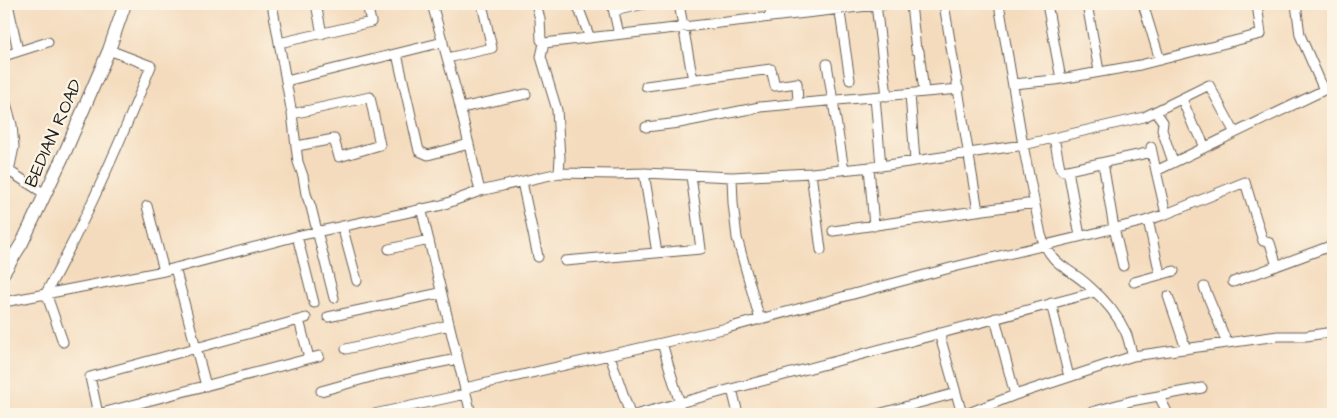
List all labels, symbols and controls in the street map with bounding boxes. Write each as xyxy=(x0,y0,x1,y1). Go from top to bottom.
street label: BEDIAN ROAD xyxy=(18,75,89,191)

